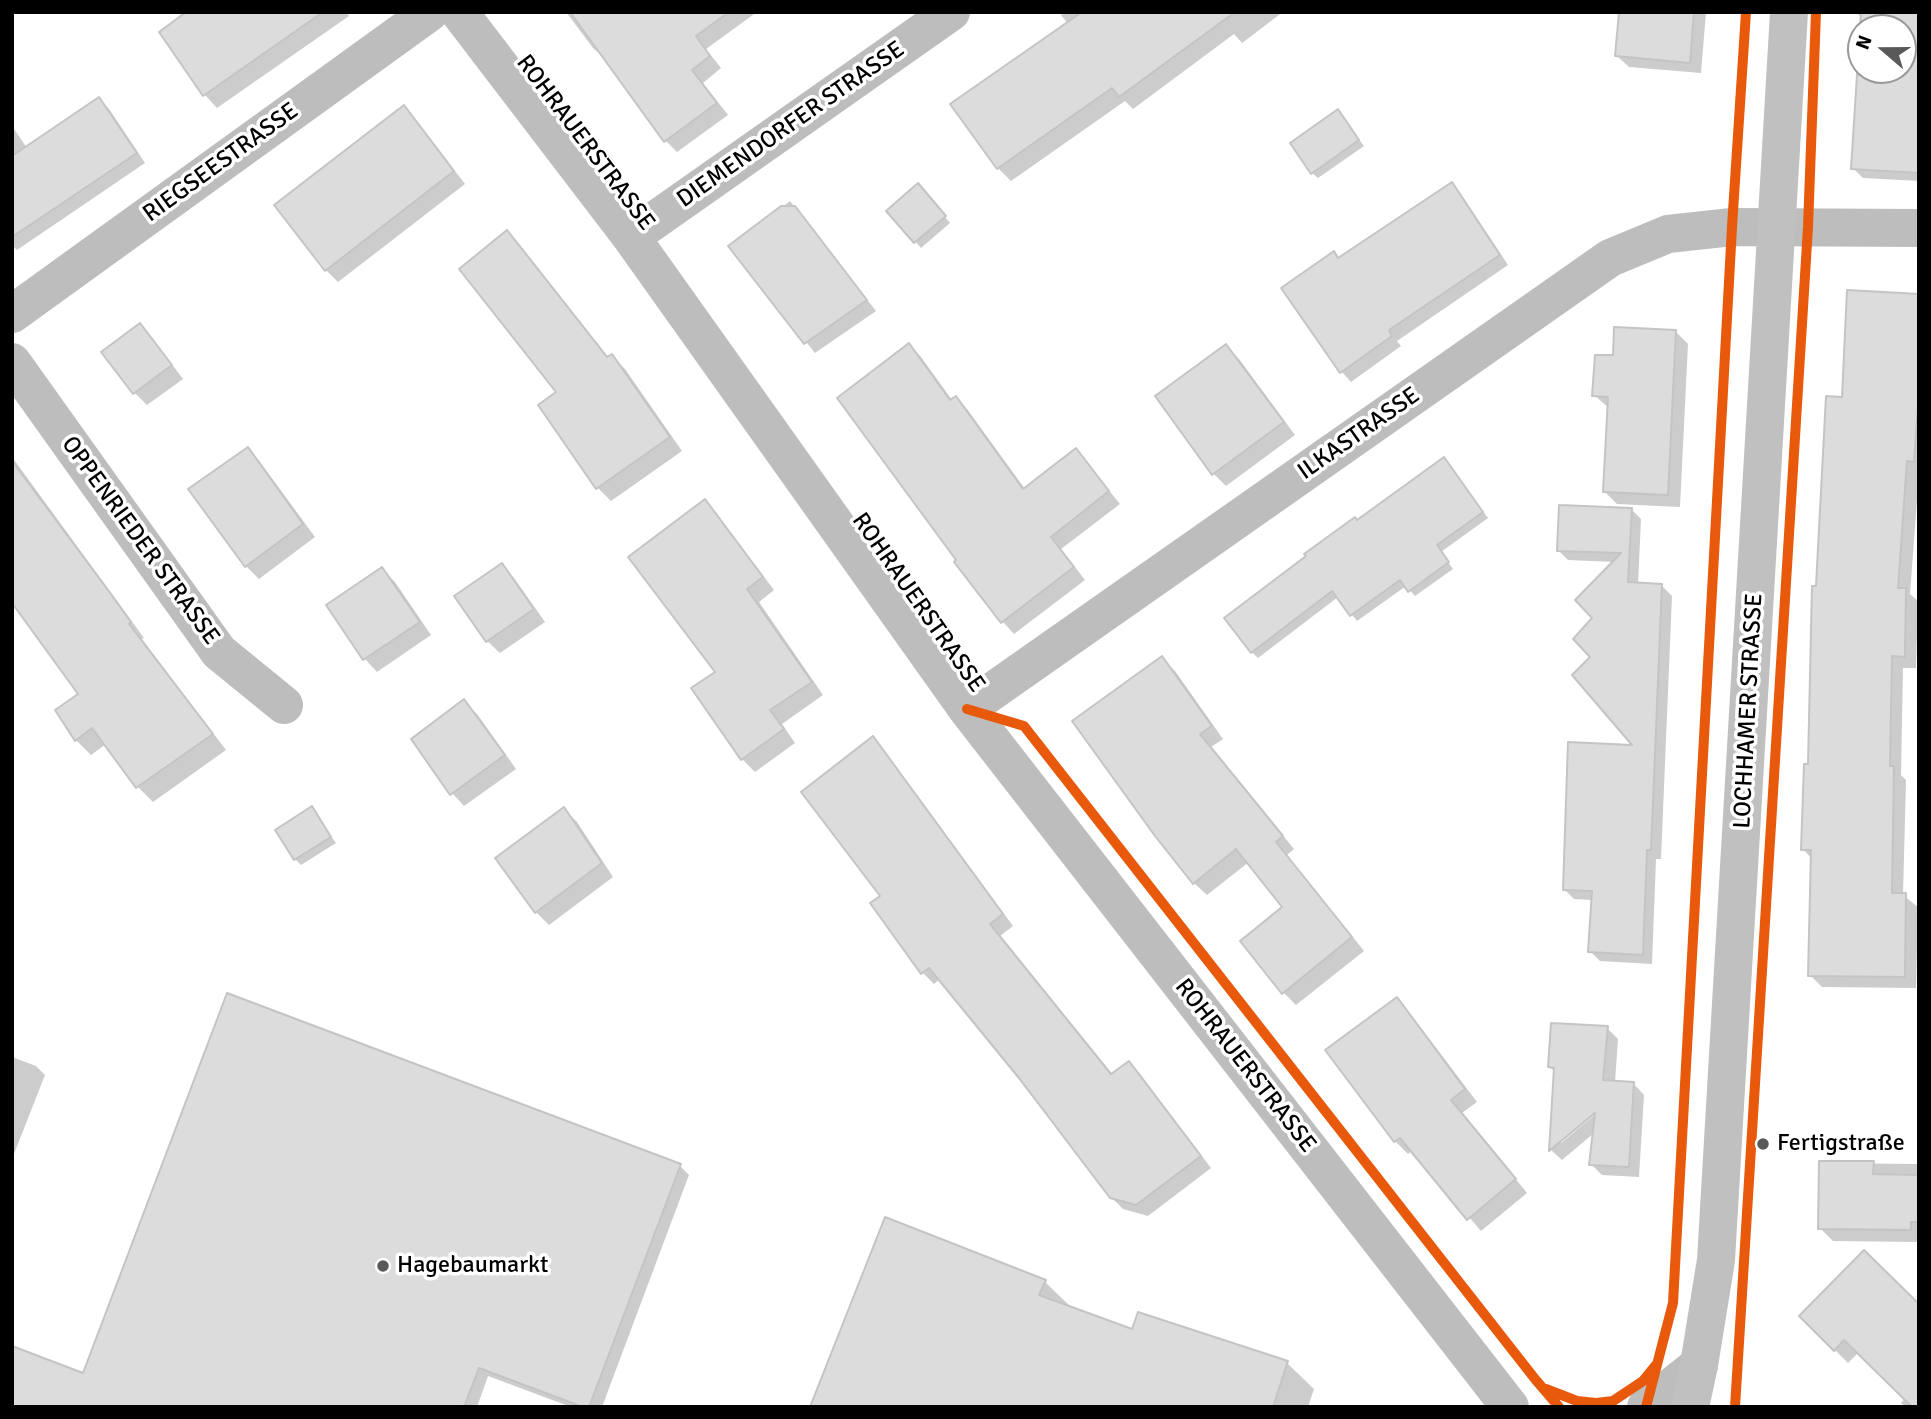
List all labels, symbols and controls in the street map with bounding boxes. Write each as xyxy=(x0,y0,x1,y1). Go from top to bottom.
north arrow xyxy=(1847,14,1917,84)
text: N xyxy=(1851,32,1878,53)
street label: DIEMENDORFER STRASSE xyxy=(672,36,910,214)
street label: ROHRAUERSTRASSE xyxy=(510,49,660,237)
street label: RIEGSEESTRASSE xyxy=(138,97,304,229)
street label: ILKASTRASSE xyxy=(1293,381,1425,487)
street label: OPPENRIEDER STRASSE xyxy=(55,431,225,651)
street label: ROHRAUERSTRASSE xyxy=(845,508,991,698)
street label: LOCHHAMER STRASSE xyxy=(1728,593,1770,829)
street label: ROHRAUERSTRASSE xyxy=(1168,973,1322,1159)
place label: Fertigstraße xyxy=(1777,1130,1905,1158)
marker: Fertigstraße xyxy=(1755,1136,1771,1152)
place label: Hagebaumarkt xyxy=(397,1252,548,1280)
marker: Hagebaumarkt xyxy=(375,1258,391,1274)

